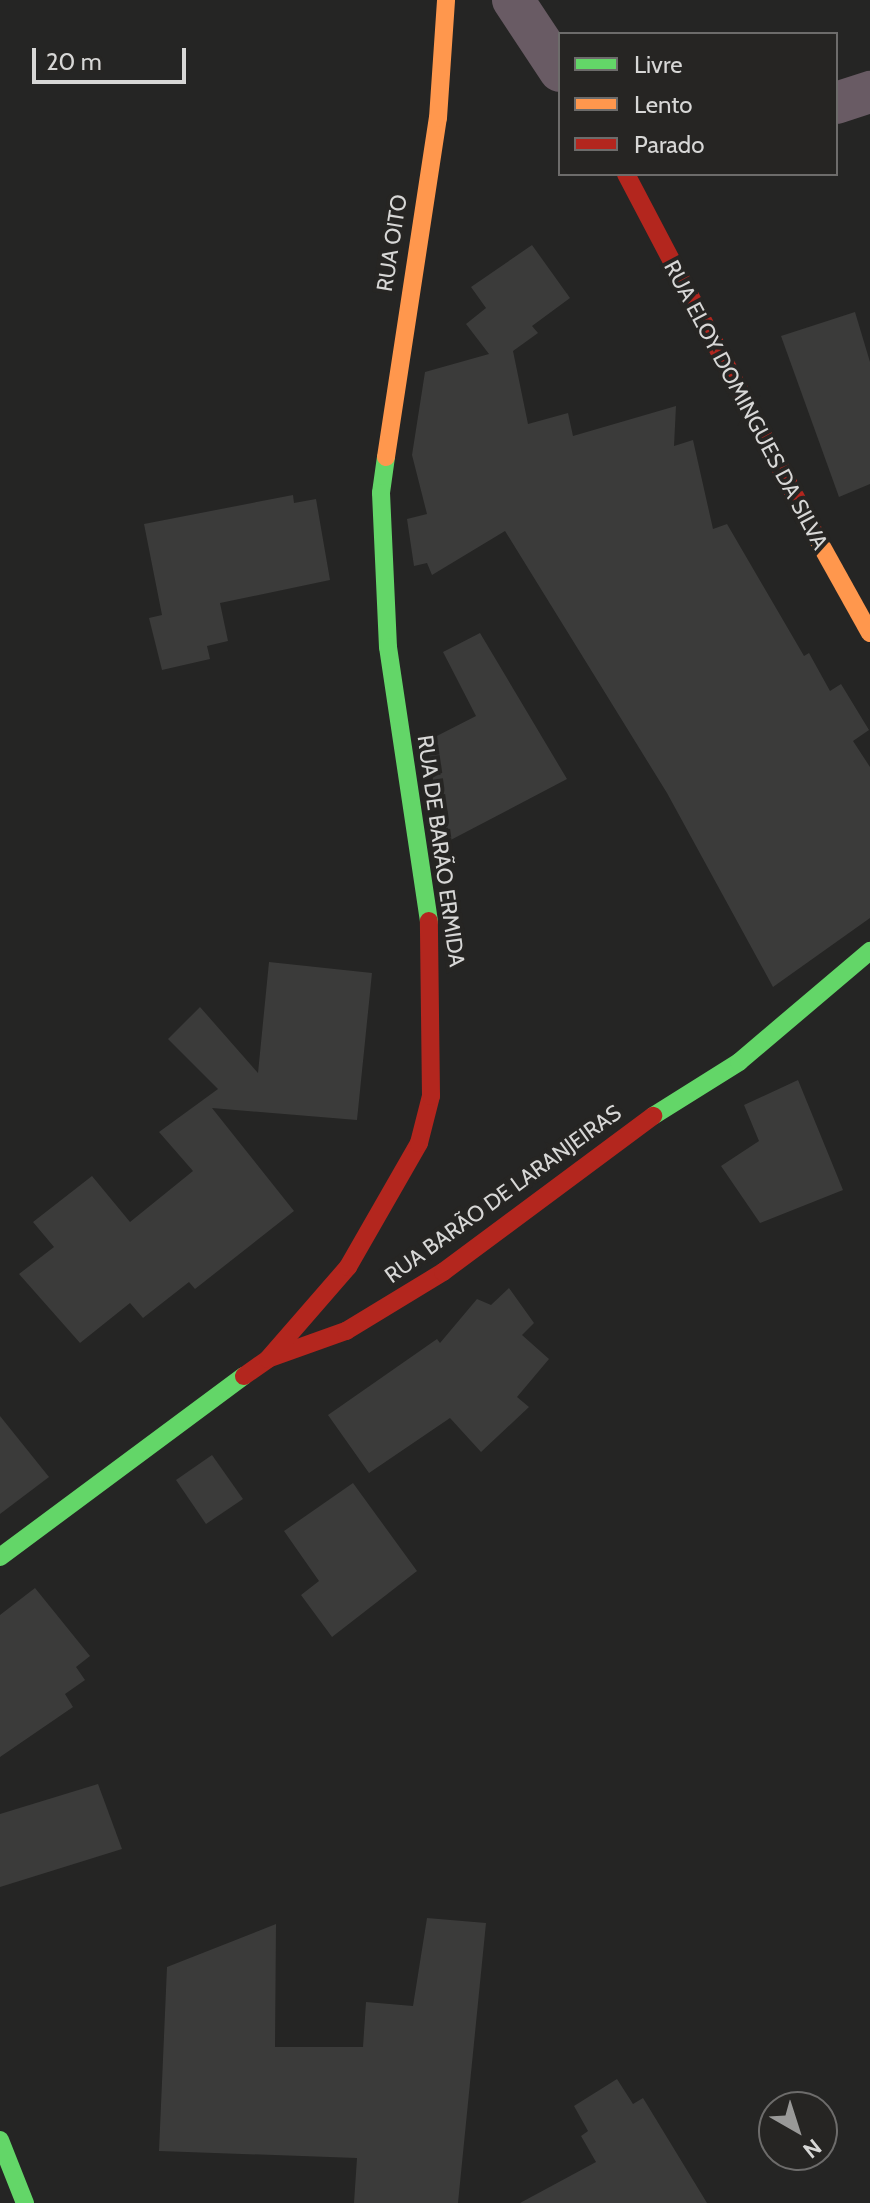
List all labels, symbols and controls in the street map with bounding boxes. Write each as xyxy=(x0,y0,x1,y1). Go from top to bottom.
scale bar xyxy=(36,32,190,82)
legend xyxy=(558,32,838,176)
text: 20 m xyxy=(46,47,102,76)
text: Livre xyxy=(634,50,682,79)
text: Lento xyxy=(634,90,693,119)
text: Parado xyxy=(634,130,704,159)
street label: RUA OITO xyxy=(371,193,413,293)
street label: RUA ELOY DOMINGUES DA SILVA xyxy=(658,256,834,554)
street label: RUA DE BARÃO ERMIDA xyxy=(412,733,470,969)
street label: RUA BARÃO DE LARANJEIRAS xyxy=(380,1099,626,1289)
north arrow xyxy=(758,2091,838,2171)
text: N xyxy=(798,2133,827,2164)

